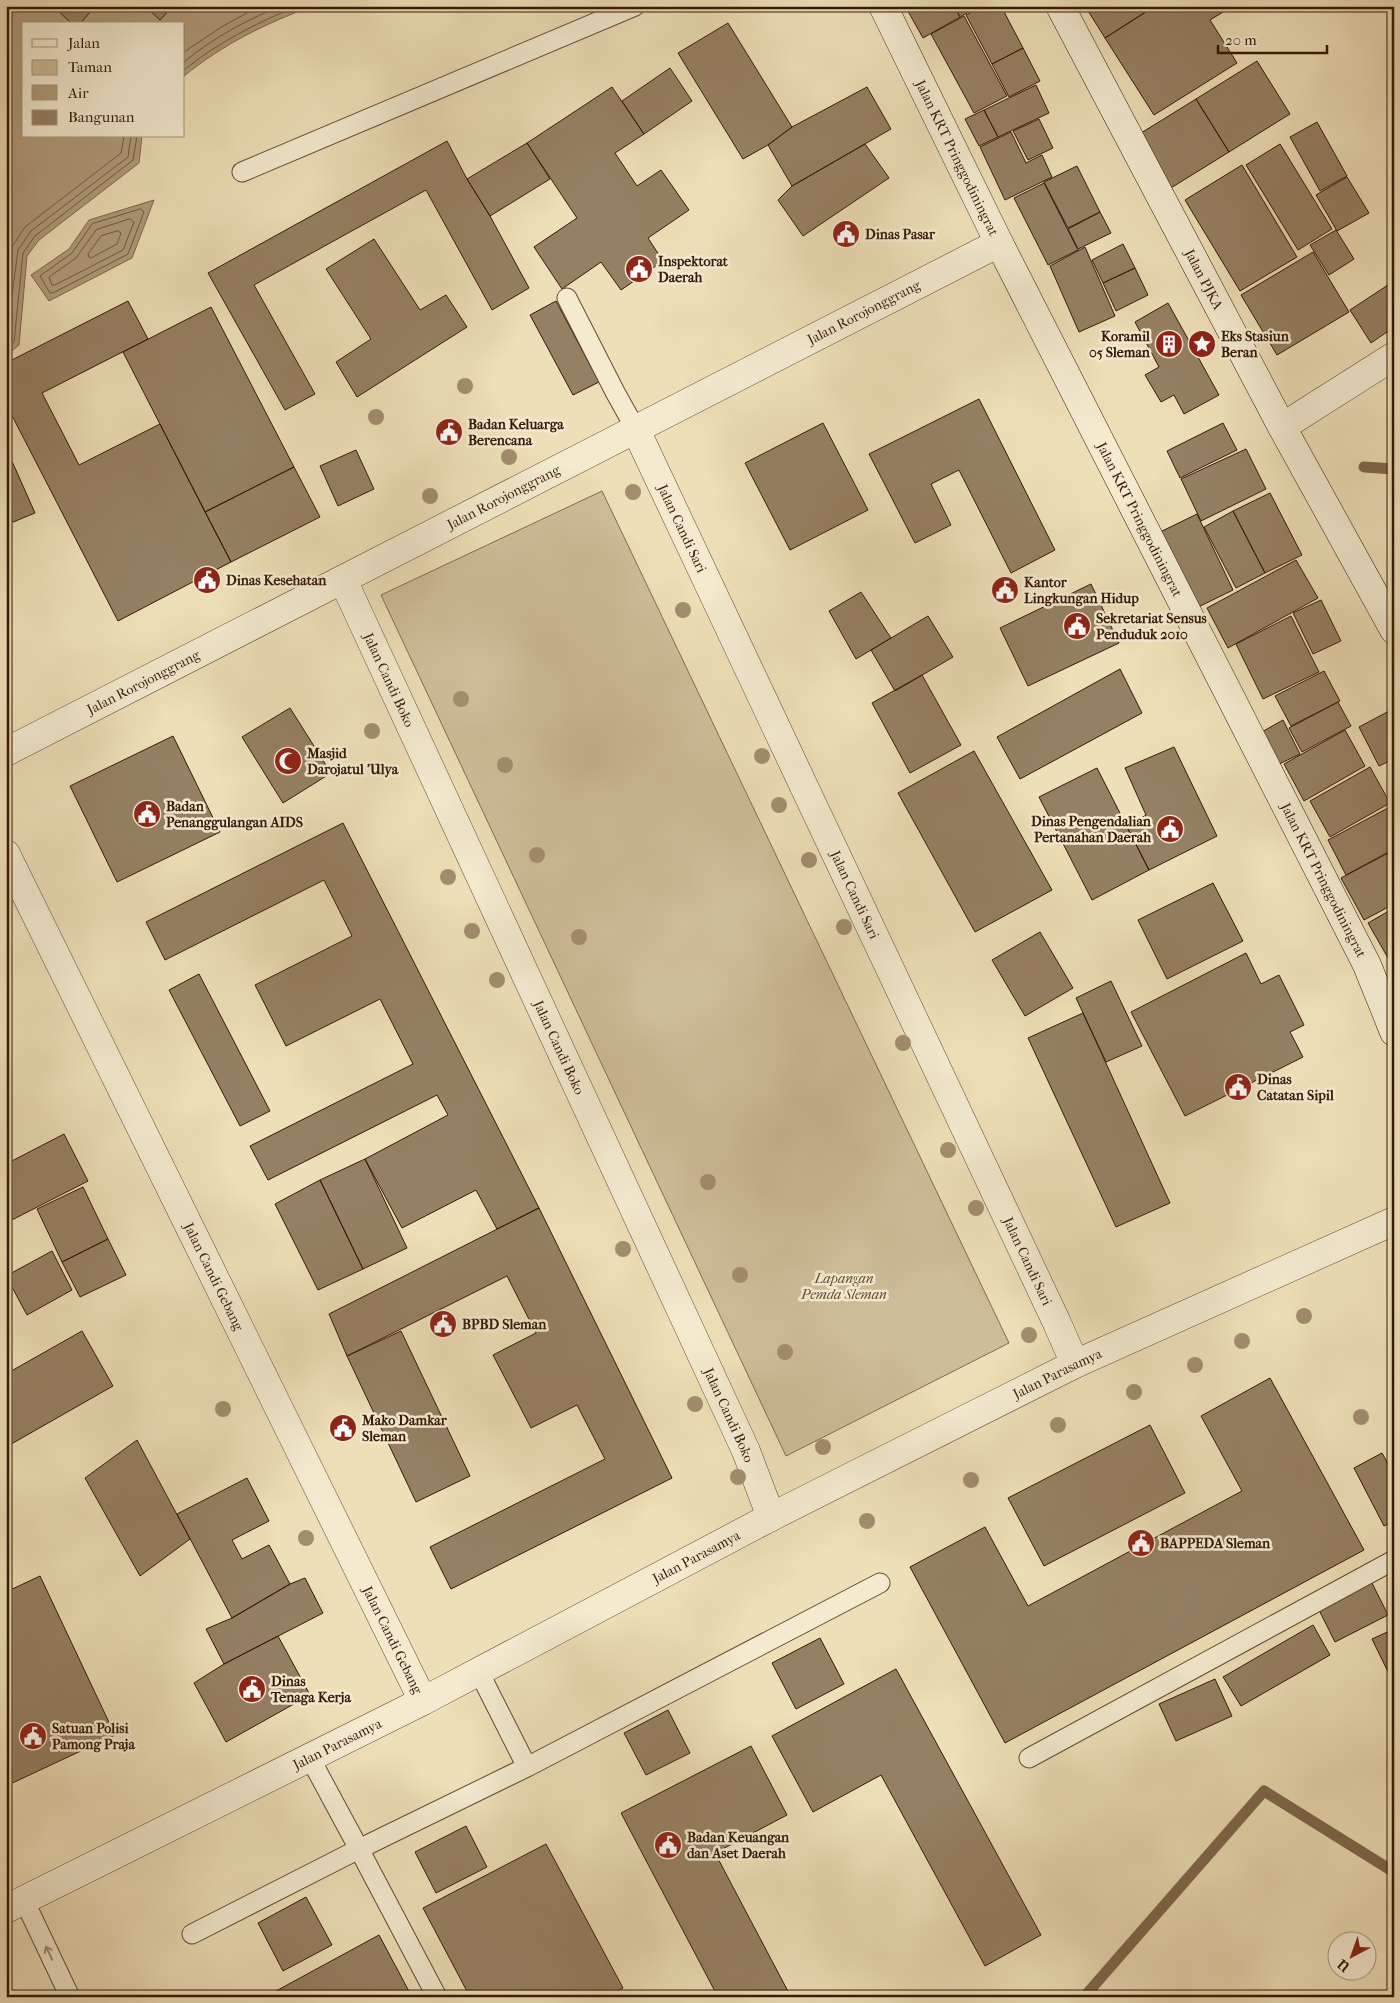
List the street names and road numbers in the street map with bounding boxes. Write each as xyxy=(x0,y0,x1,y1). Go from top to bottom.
street label: Jalan KRT Pringgodiningrat xyxy=(912,76,1003,238)
street label: Jalan PJKA xyxy=(1181,245,1227,313)
street label: Jalan Rorojonggrang xyxy=(803,276,924,348)
street label: Jalan KRT Pringgodiningrat xyxy=(1093,438,1186,599)
street label: Jalan Rorojonggrang xyxy=(443,461,563,533)
street label: Jalan Candi Sari xyxy=(654,481,710,575)
street label: Jalan Candi Boko xyxy=(360,629,418,730)
street label: Jalan Rorojonggrang xyxy=(83,646,203,718)
street label: Jalan KRT Pringgodiningrat xyxy=(1277,799,1370,960)
street label: Jalan Candi Sari xyxy=(827,847,883,942)
street label: Jalan Candi Boko xyxy=(530,997,588,1097)
street label: Jalan Candi Sari xyxy=(999,1213,1056,1308)
street label: Jalan Candi Gebang xyxy=(180,1219,248,1334)
street label: Jalan Parasamya xyxy=(1009,1344,1105,1403)
street label: Jalan Candi Boko xyxy=(700,1364,758,1465)
street label: Jalan Parasamya xyxy=(648,1526,743,1587)
street label: Jalan Candi Gebang xyxy=(359,1582,427,1697)
street label: Jalan Parasamya xyxy=(289,1714,385,1774)

